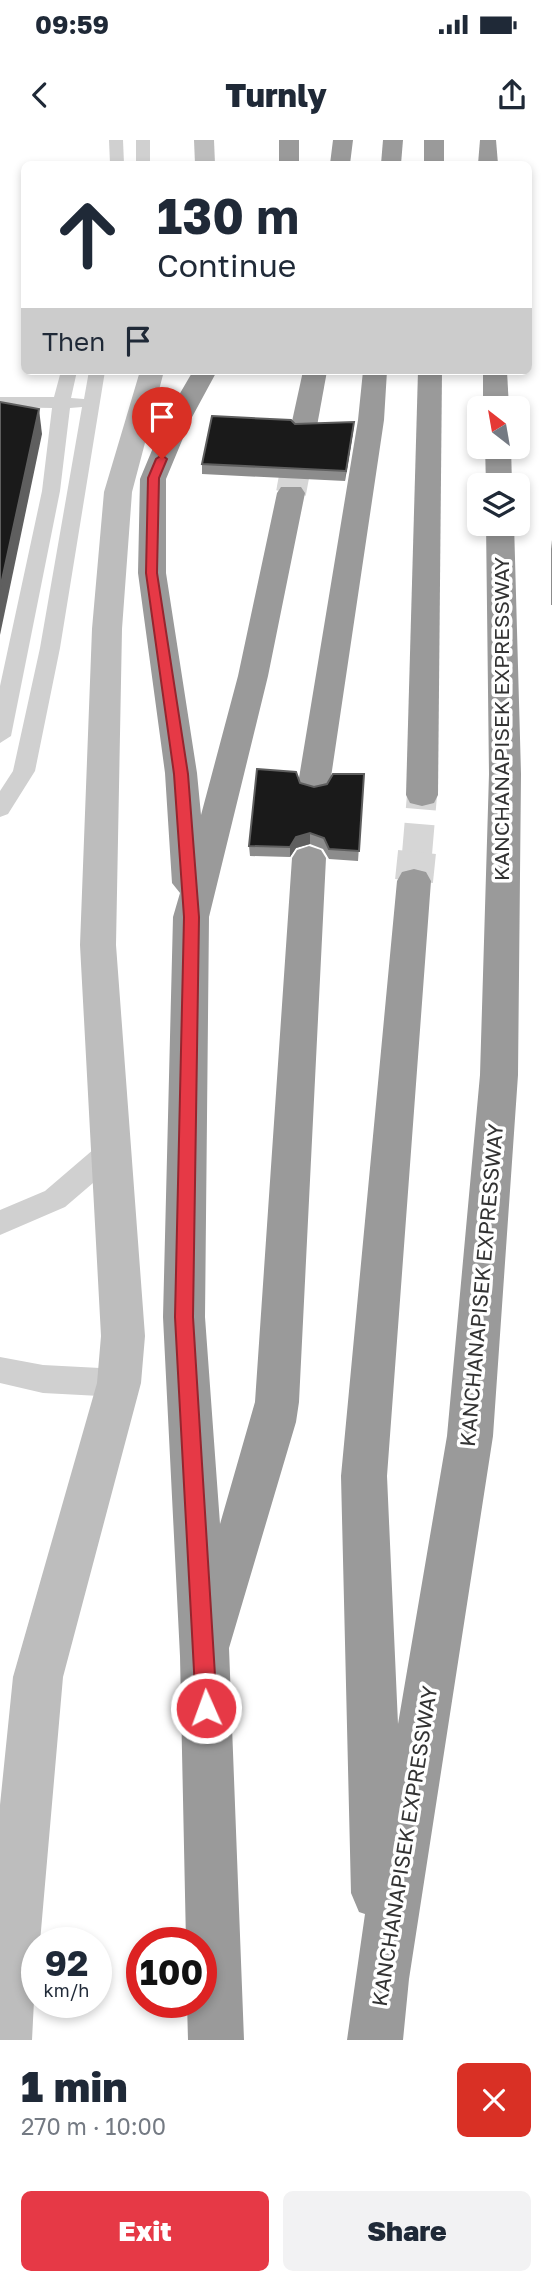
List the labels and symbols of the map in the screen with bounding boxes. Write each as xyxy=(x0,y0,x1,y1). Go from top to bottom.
pin xyxy=(132,387,192,459)
north arrow xyxy=(467,396,530,458)
street label: KANCHANAPISEK EXPRESSWAY xyxy=(488,556,514,881)
street label: KANCHANAPISEK EXPRESSWAY xyxy=(454,1122,508,1448)
position arrow xyxy=(169,1671,243,1745)
street label: KANCHANAPISEK EXPRESSWAY xyxy=(366,1683,442,2008)
speed limit sign: 100 xyxy=(126,1927,217,2018)

